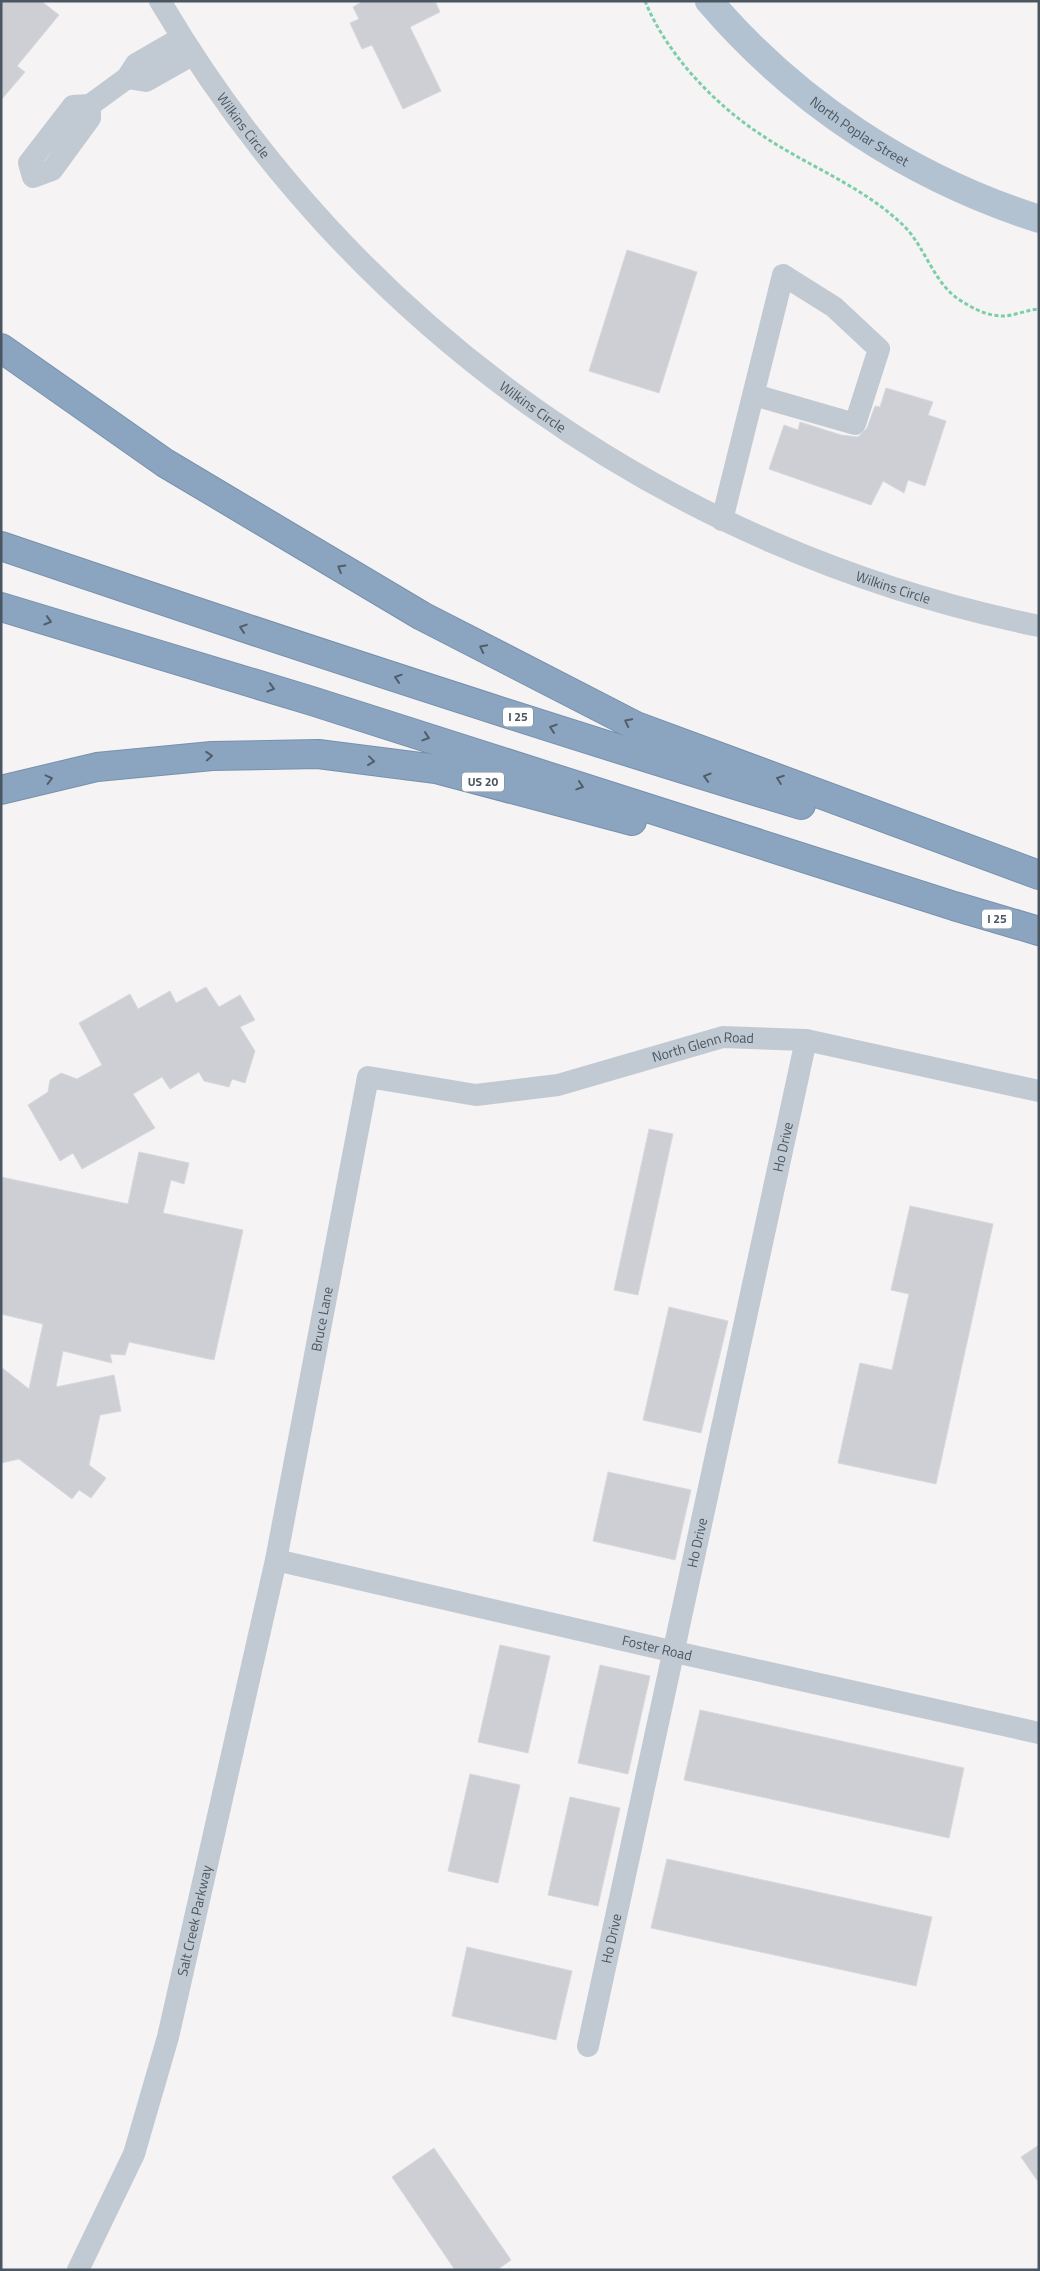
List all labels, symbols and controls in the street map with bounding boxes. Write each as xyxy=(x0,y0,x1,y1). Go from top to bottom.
street label: Wilkins Circle xyxy=(212,88,276,163)
street label: North Poplar Street xyxy=(806,91,913,171)
street label: Wilkins Circle xyxy=(495,375,570,437)
one-way arrow xyxy=(338,565,347,575)
street label: Wilkins Circle xyxy=(853,565,933,609)
one-way arrow xyxy=(43,615,52,625)
one-way arrow xyxy=(240,623,248,633)
one-way arrow xyxy=(479,644,488,654)
one-way arrow xyxy=(394,673,403,683)
one-way arrow xyxy=(266,683,274,693)
road number: I 25 xyxy=(503,708,533,726)
one-way arrow xyxy=(624,718,633,728)
one-way arrow xyxy=(549,723,557,733)
one-way arrow xyxy=(421,731,429,741)
one-way arrow xyxy=(205,751,213,762)
one-way arrow xyxy=(368,755,376,766)
road number: US 20 xyxy=(462,772,504,792)
one-way arrow xyxy=(704,772,712,782)
one-way arrow xyxy=(44,774,53,785)
one-way arrow xyxy=(776,775,784,785)
one-way arrow xyxy=(576,781,584,791)
road number: I 25 xyxy=(982,910,1012,929)
street label: North Glenn Road xyxy=(649,1026,754,1067)
street label: Ho Drive xyxy=(767,1120,798,1174)
street label: Bruce Lane xyxy=(305,1285,338,1353)
street label: Ho Drive xyxy=(681,1516,712,1570)
street label: Foster Road xyxy=(620,1629,694,1665)
street label: Salt Creek Parkway xyxy=(171,1863,217,1978)
street label: Ho Drive xyxy=(595,1911,626,1965)

